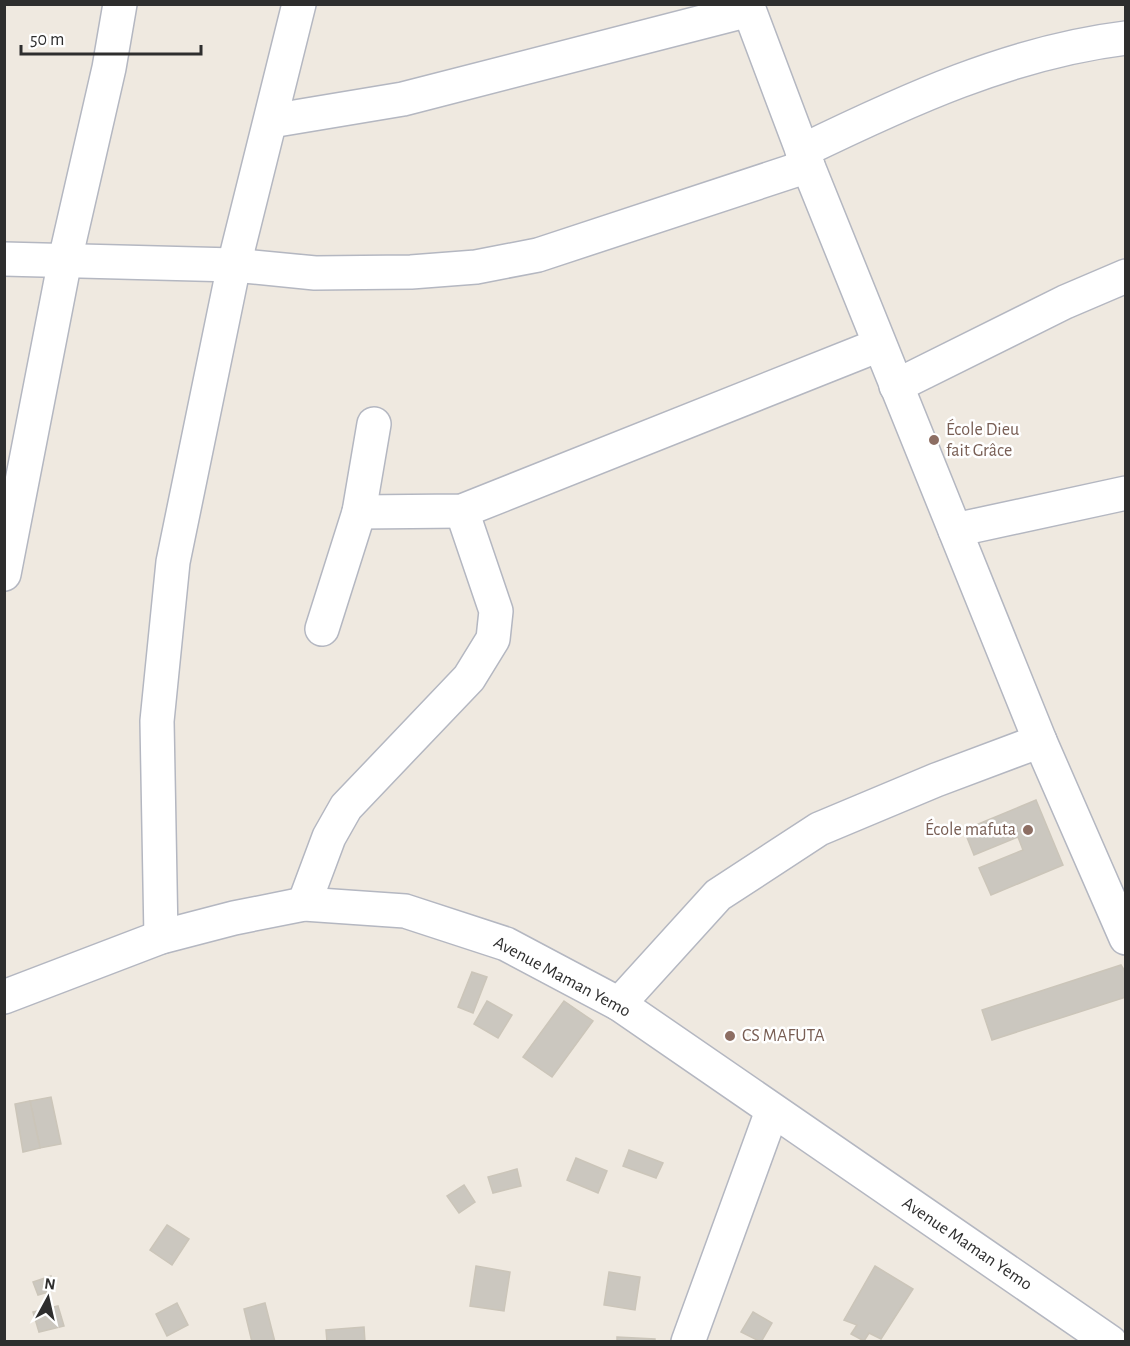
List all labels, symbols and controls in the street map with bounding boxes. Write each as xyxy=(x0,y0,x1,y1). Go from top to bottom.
scale bar xyxy=(21,18,201,56)
text: 50 m xyxy=(30,31,64,49)
place label: École Dieu fait Grâce xyxy=(946,418,1019,460)
marker: École Dieu fait Grâce xyxy=(927,433,941,447)
place label: École mafuta xyxy=(925,818,1016,839)
marker: École mafuta xyxy=(1021,823,1035,837)
street label: Avenue Maman Yemo xyxy=(491,933,634,1021)
place label: CS MAFUTA xyxy=(742,1027,825,1045)
marker: CS MAFUTA xyxy=(723,1029,737,1043)
street label: Avenue Maman Yemo xyxy=(899,1194,1035,1294)
north arrow xyxy=(18,1268,78,1328)
text: N xyxy=(43,1275,57,1293)

